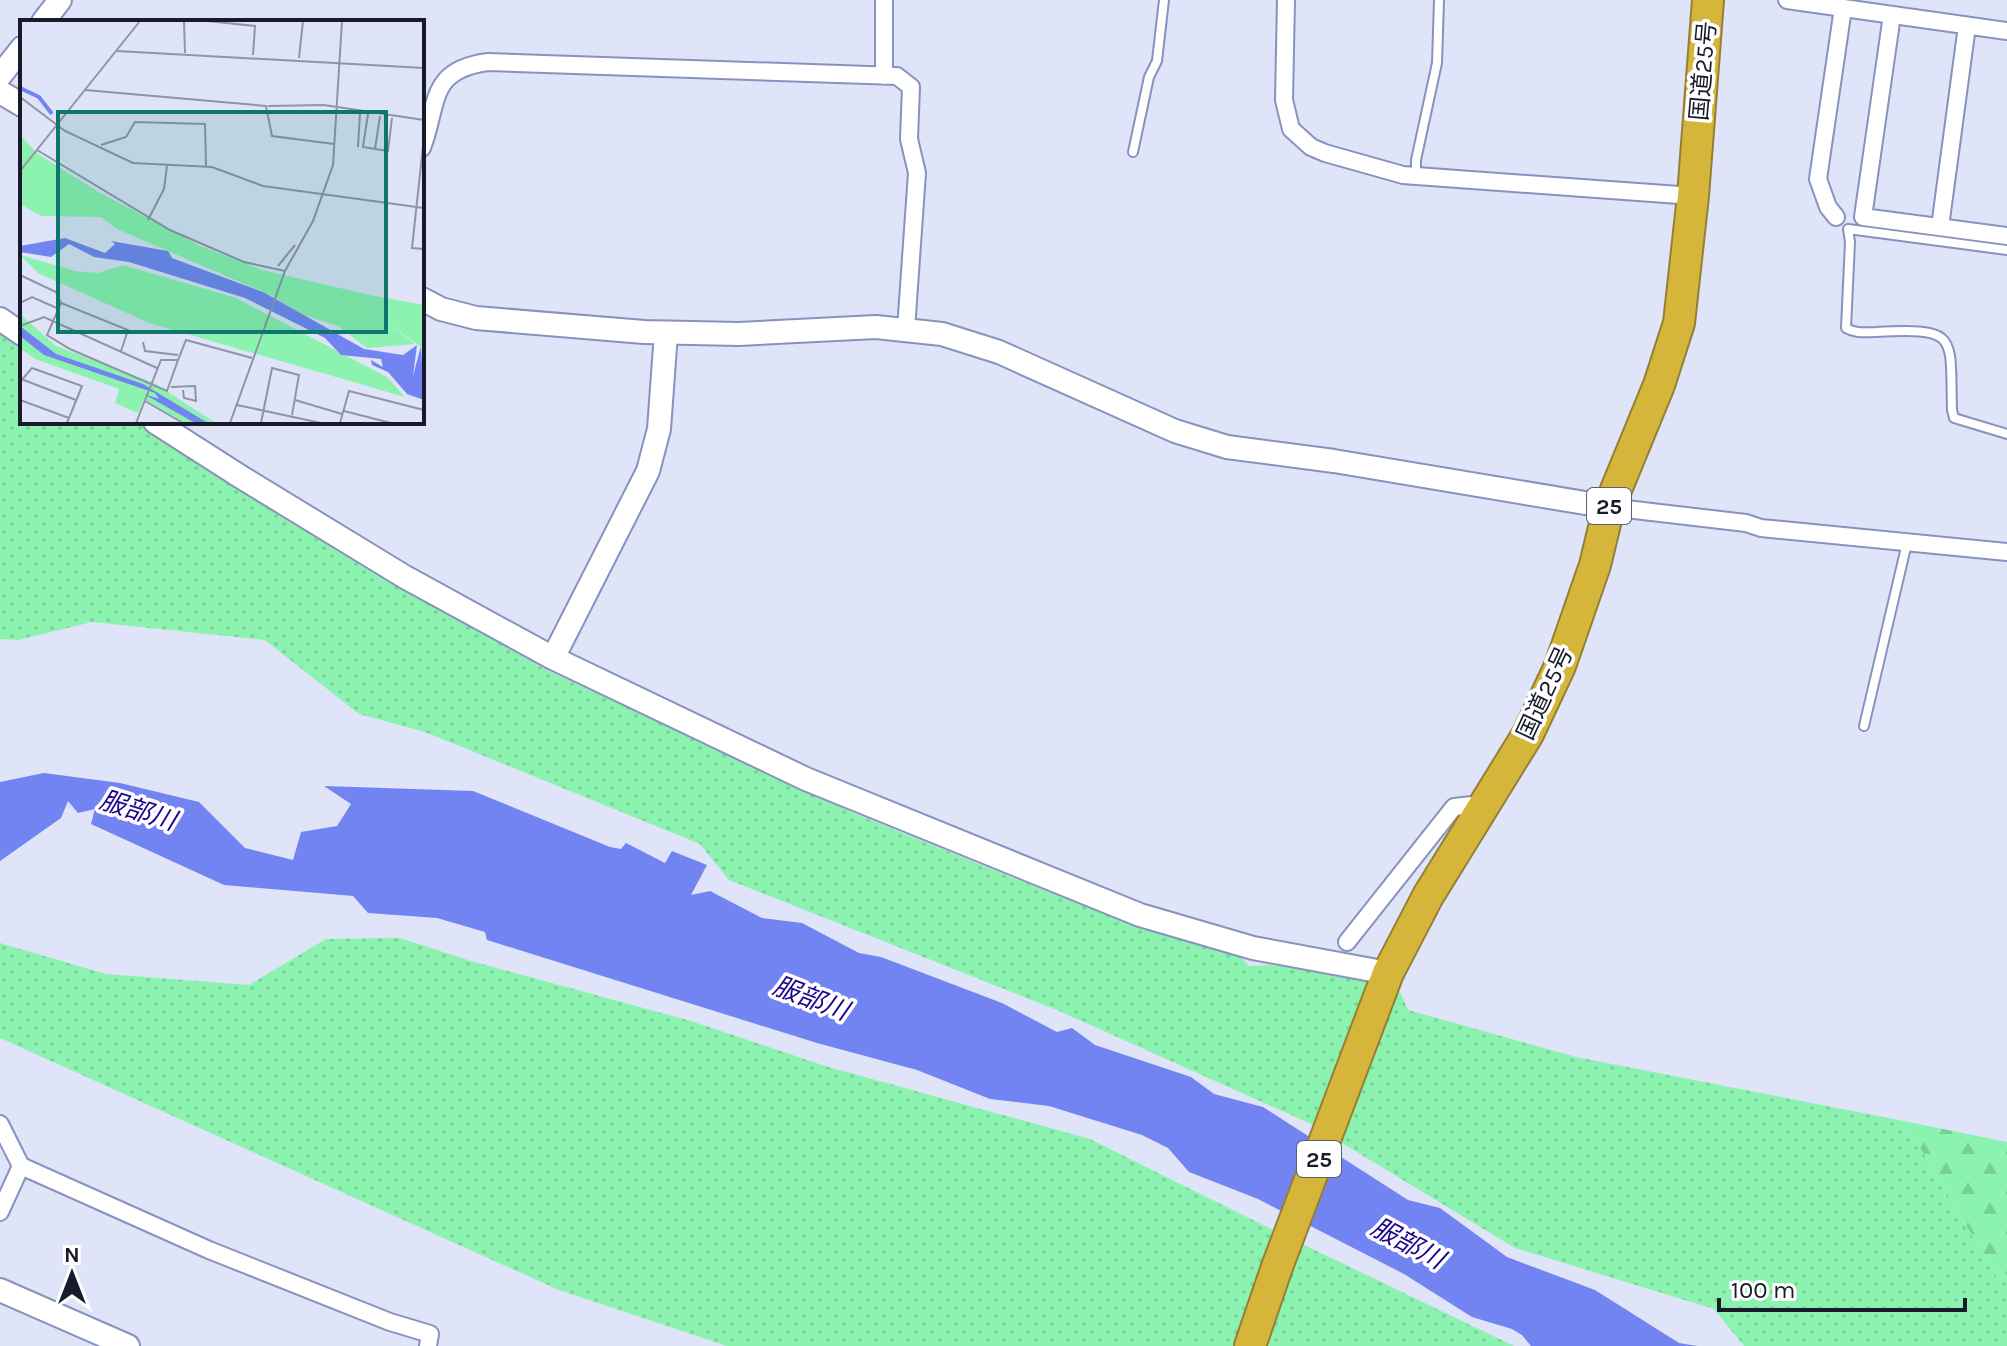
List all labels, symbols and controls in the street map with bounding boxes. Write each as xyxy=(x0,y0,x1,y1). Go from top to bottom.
inset map xyxy=(20,20,424,424)
street label: 国道25号 xyxy=(1685,20,1721,122)
road number: 25 xyxy=(1587,488,1631,524)
street label: 国道25号 xyxy=(1511,642,1579,744)
water label: 服部川 xyxy=(96,784,183,838)
water label: 服部川 xyxy=(769,970,856,1028)
road number: 25 xyxy=(1297,1141,1341,1177)
water label: 服部川 xyxy=(1366,1211,1452,1277)
north arrow xyxy=(32,1234,112,1314)
text: N xyxy=(64,1242,80,1268)
scale bar xyxy=(1719,1262,1965,1312)
text: 100 m xyxy=(1731,1276,1796,1304)

